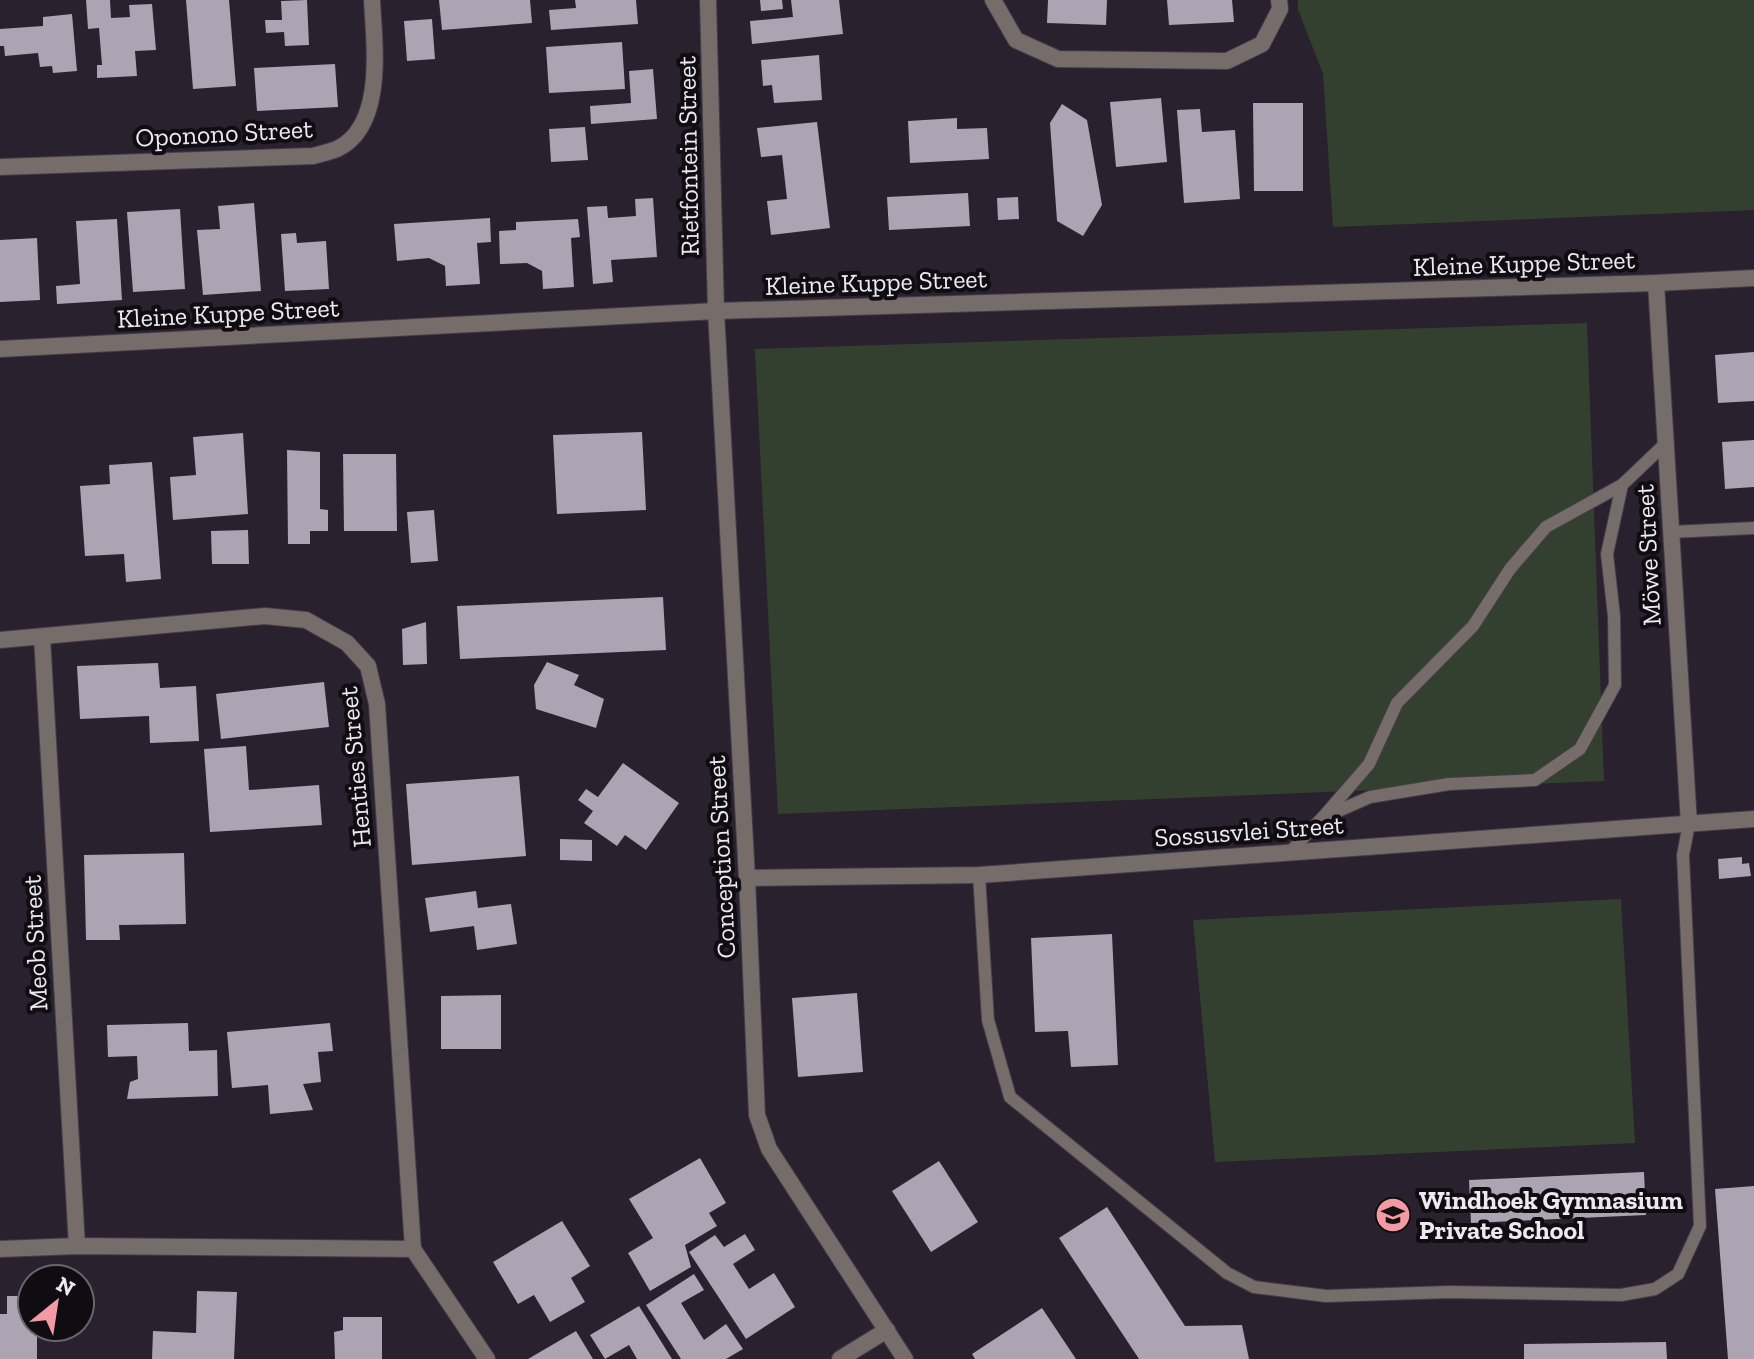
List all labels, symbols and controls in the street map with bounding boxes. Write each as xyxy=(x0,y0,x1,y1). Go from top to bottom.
street label: Rietfontein Street xyxy=(670,55,706,256)
street label: Oponono Street xyxy=(135,112,314,154)
street label: Kleine Kuppe Street xyxy=(1412,243,1636,283)
street label: Kleine Kuppe Street xyxy=(764,262,988,302)
street label: Kleine Kuppe Street xyxy=(116,291,340,335)
street label: Möwe Street xyxy=(1628,483,1668,627)
street label: Henties Street xyxy=(332,685,378,849)
street label: Conception Street xyxy=(700,754,742,959)
street label: Sossusvlei Street xyxy=(1153,808,1345,854)
street label: Meob Street xyxy=(15,874,55,1012)
place label: Windhoek Gymnasium Private School xyxy=(1419,1184,1683,1246)
school or university icon: Windhoek Gymnasium Private School xyxy=(1374,1196,1412,1234)
north arrow xyxy=(16,1263,96,1343)
text: N xyxy=(52,1270,80,1302)

